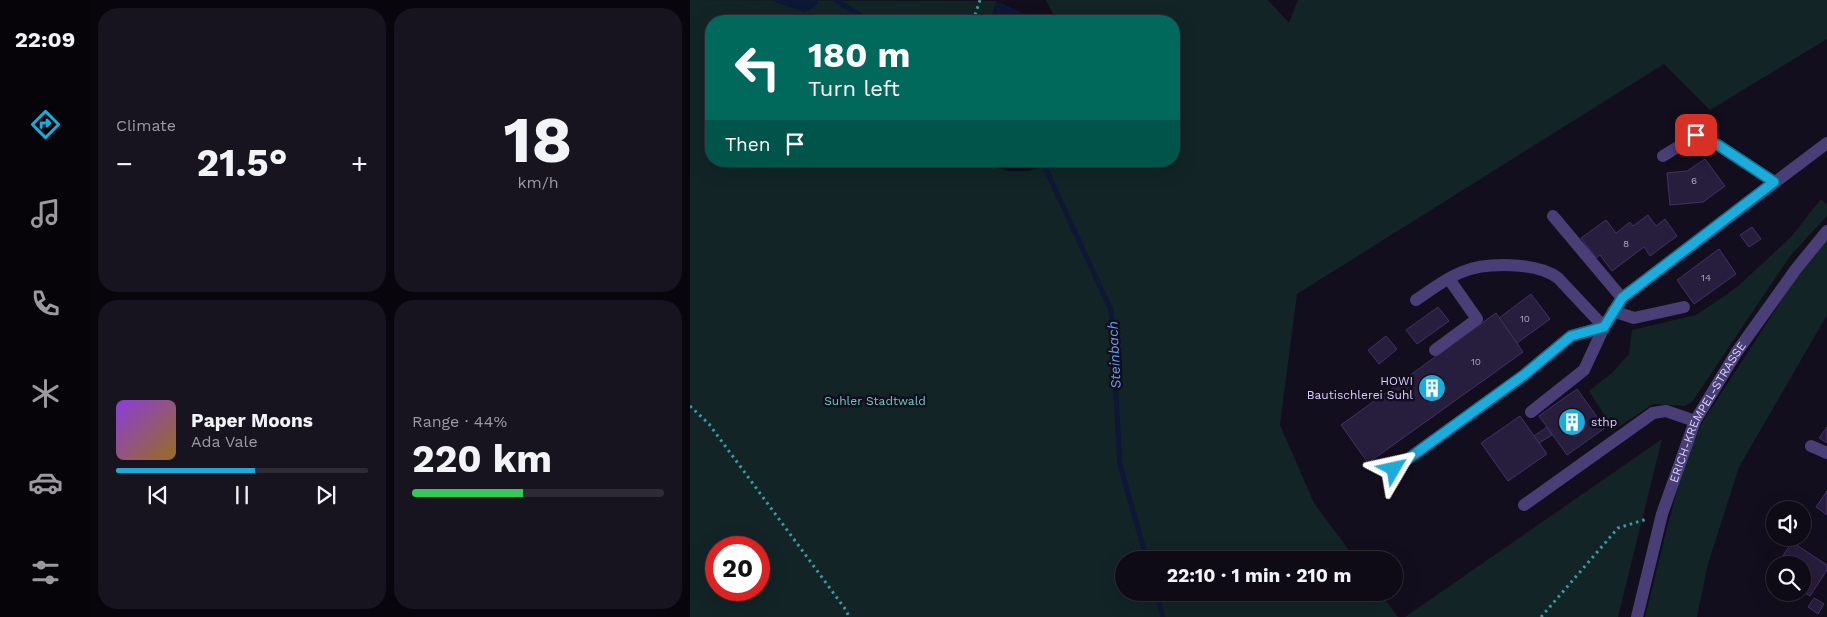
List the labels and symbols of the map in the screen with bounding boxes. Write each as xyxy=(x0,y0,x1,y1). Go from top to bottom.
pin xyxy=(1675,114,1717,156)
house number: 6 xyxy=(1691,175,1697,186)
house number: 8 xyxy=(1623,238,1629,249)
house number: 14 xyxy=(1701,272,1711,283)
house number: 10 xyxy=(1520,313,1530,324)
water label: Steinbach xyxy=(1104,321,1124,389)
street label: ERICH-KREMPEL-STRASSE xyxy=(1667,339,1749,485)
house number: 10 xyxy=(1471,356,1481,367)
building icon: HOWI Bautischlerei Suhl xyxy=(1417,373,1447,403)
place label: HOWI Bautischlerei Suhl xyxy=(1307,374,1413,402)
park label: Suhler Stadtwald xyxy=(824,394,926,408)
building icon: sthp xyxy=(1557,407,1587,437)
place label: sthp xyxy=(1591,415,1617,429)
position arrow xyxy=(1367,442,1419,494)
speed limit sign: 20 xyxy=(705,536,770,601)

